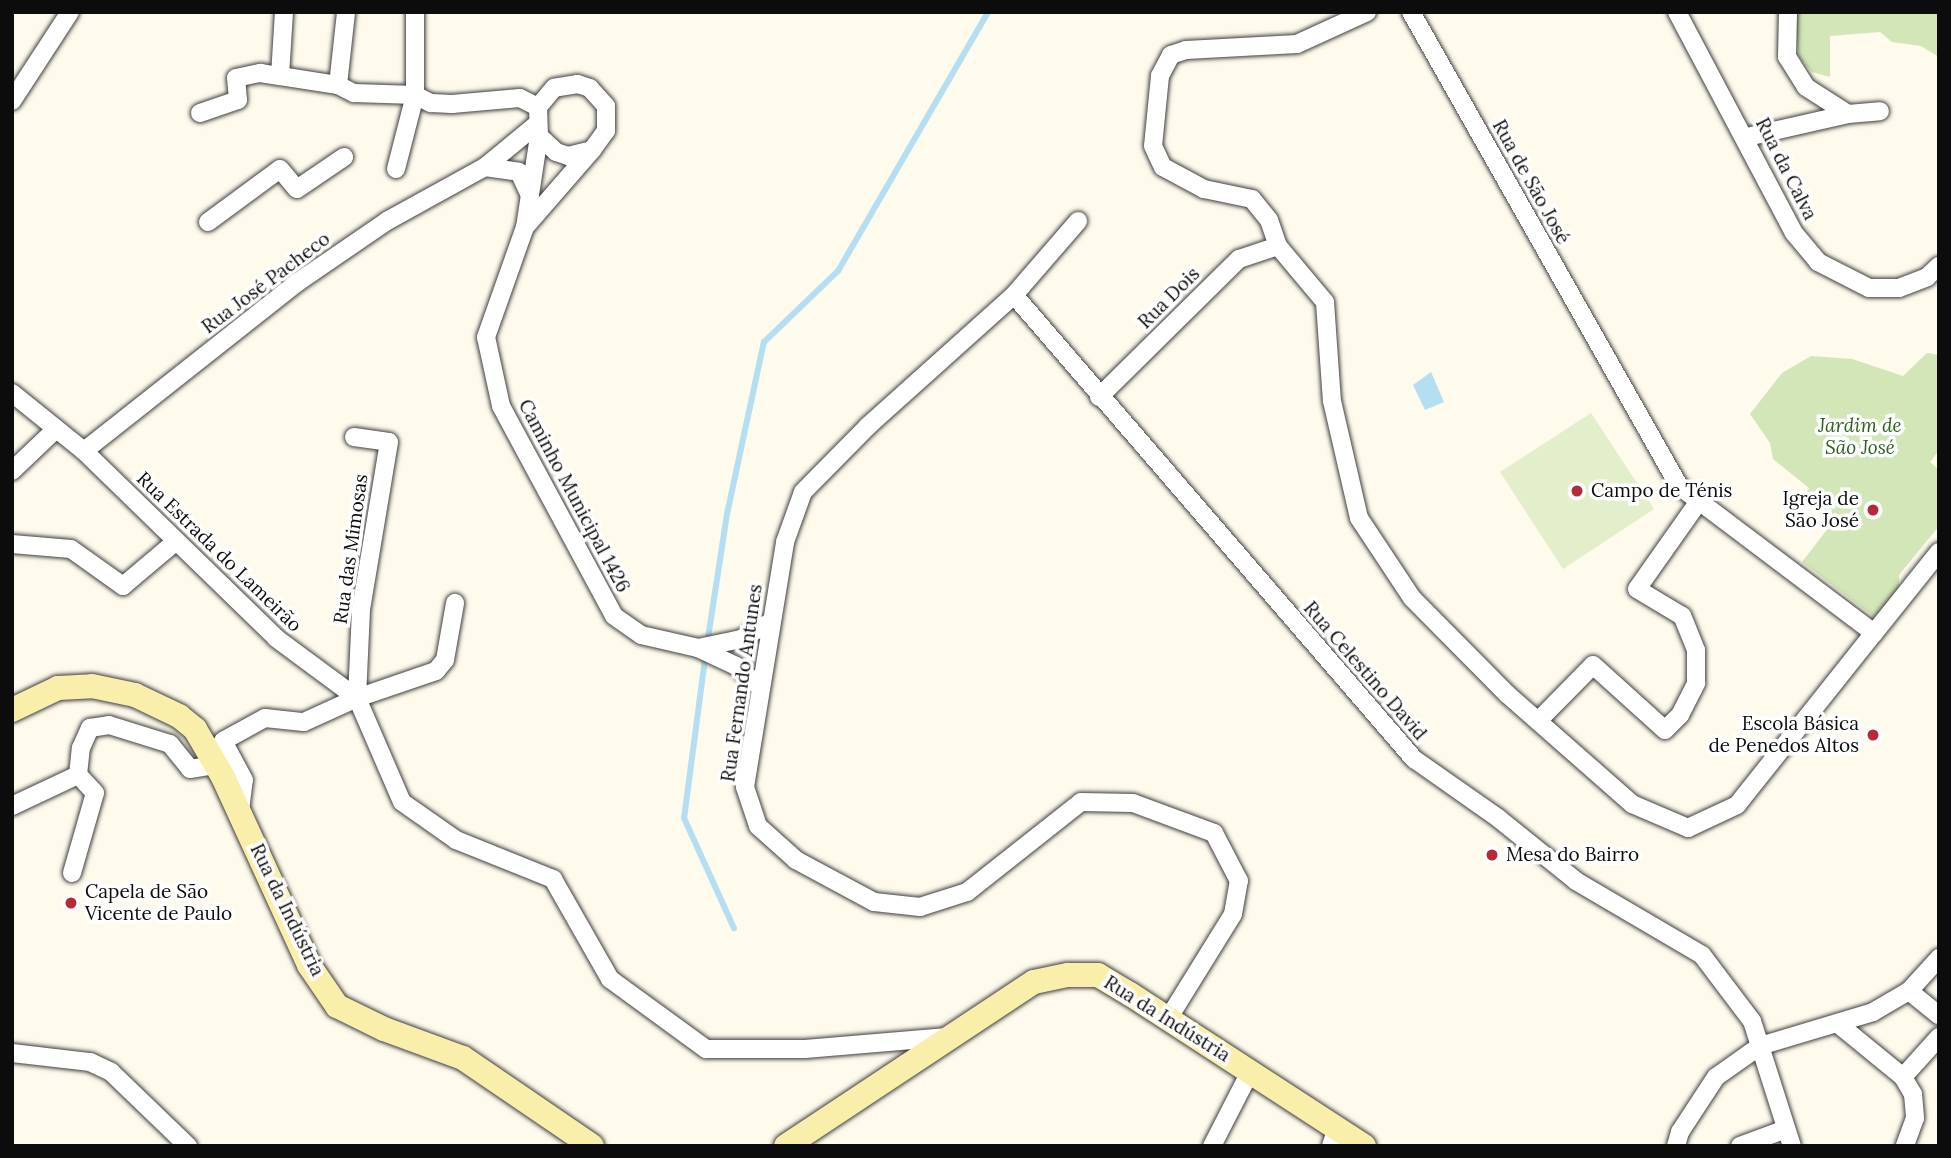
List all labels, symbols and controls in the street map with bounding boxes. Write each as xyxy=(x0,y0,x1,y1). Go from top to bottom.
street label: Rua da Calva xyxy=(1751,114,1821,224)
street label: Rua de São José xyxy=(1487,116,1575,248)
street label: Rua José Pacheco xyxy=(198,227,334,339)
street label: Rua Dois xyxy=(1134,263,1204,333)
street label: Caminho Municipal 1426 xyxy=(513,396,635,596)
park label: Jardim de São José xyxy=(1818,415,1902,459)
street label: Rua Estrada do Lameirão xyxy=(132,467,306,637)
street label: Rua das Mimosas xyxy=(329,472,373,626)
place label: Campo de Ténis xyxy=(1591,480,1732,502)
marker: Campo de Ténis xyxy=(1569,483,1585,499)
place label: Igreja de São José xyxy=(1783,488,1859,532)
marker: Igreja de São José xyxy=(1865,502,1881,518)
street label: Rua Fernando Antunes xyxy=(717,583,767,783)
street label: Rua Celestino David xyxy=(1299,597,1431,745)
place label: Escola Básica de Penedos Altos xyxy=(1708,713,1859,757)
marker: Escola Básica de Penedos Altos xyxy=(1865,727,1881,743)
street label: Rua da Indústria xyxy=(245,840,329,980)
place label: Mesa do Bairro xyxy=(1506,844,1639,866)
marker: Mesa do Bairro xyxy=(1484,847,1500,863)
place label: Capela de São Vicente de Paulo xyxy=(85,881,232,925)
marker: Capela de São Vicente de Paulo xyxy=(63,895,79,911)
street label: Rua da Indústria xyxy=(1100,971,1234,1067)

